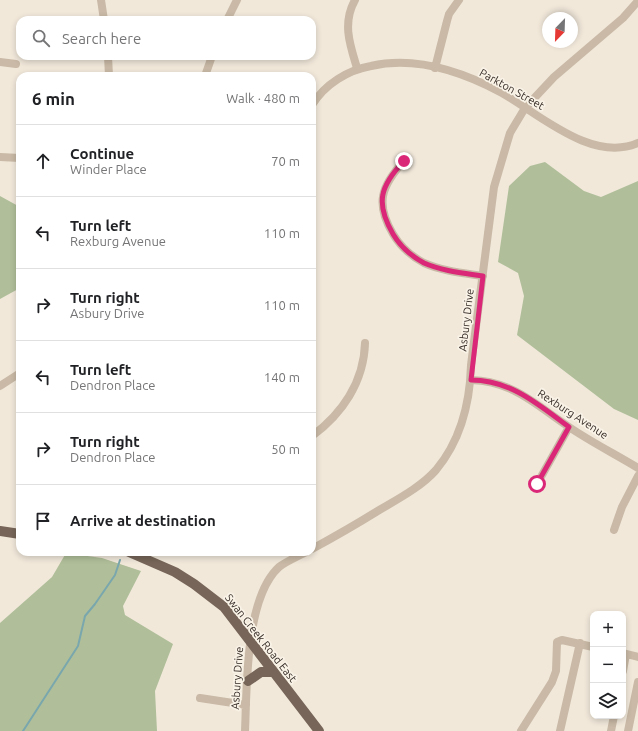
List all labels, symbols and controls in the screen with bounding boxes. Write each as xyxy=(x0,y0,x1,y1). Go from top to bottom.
north arrow xyxy=(542,12,578,48)
search box xyxy=(16,16,316,60)
icon: search xyxy=(30,27,52,49)
text: Search here xyxy=(62,30,141,47)
street label: Parkton Street xyxy=(478,66,547,112)
text: 6 min xyxy=(32,89,75,108)
text: Walk · 480 m xyxy=(226,91,300,105)
text: Continue xyxy=(70,145,134,162)
icon: ahead xyxy=(32,150,54,172)
route end xyxy=(395,152,413,170)
text: 70 m xyxy=(271,154,300,168)
text: Winder Place xyxy=(70,162,147,176)
text: Turn left xyxy=(70,217,131,234)
icon: left xyxy=(32,222,54,244)
text: 110 m xyxy=(264,226,300,240)
text: Rexburg Avenue xyxy=(70,234,166,248)
street label: Asbury Drive xyxy=(456,288,476,352)
text: Turn right xyxy=(70,289,140,306)
icon: right xyxy=(32,294,54,316)
text: 110 m xyxy=(264,298,300,312)
text: Asbury Drive xyxy=(70,306,144,320)
text: Turn left xyxy=(70,361,131,378)
icon: left xyxy=(32,366,54,388)
text: 140 m xyxy=(264,370,300,384)
text: Dendron Place xyxy=(70,378,155,392)
street label: Rexburg Avenue xyxy=(536,387,610,441)
text: Turn right xyxy=(70,433,140,450)
icon: right xyxy=(32,438,54,460)
text: 50 m xyxy=(271,442,300,456)
text: Dendron Place xyxy=(70,450,155,464)
route start xyxy=(528,475,546,493)
icon: arrive xyxy=(32,510,54,532)
text: Arrive at destination xyxy=(70,512,216,529)
street label: Swan Creek Road East xyxy=(223,592,300,685)
map controls xyxy=(590,611,626,719)
button: + xyxy=(590,611,626,647)
street label: Asbury Drive xyxy=(229,646,245,710)
button: − xyxy=(590,647,626,683)
button: layers xyxy=(590,683,626,719)

